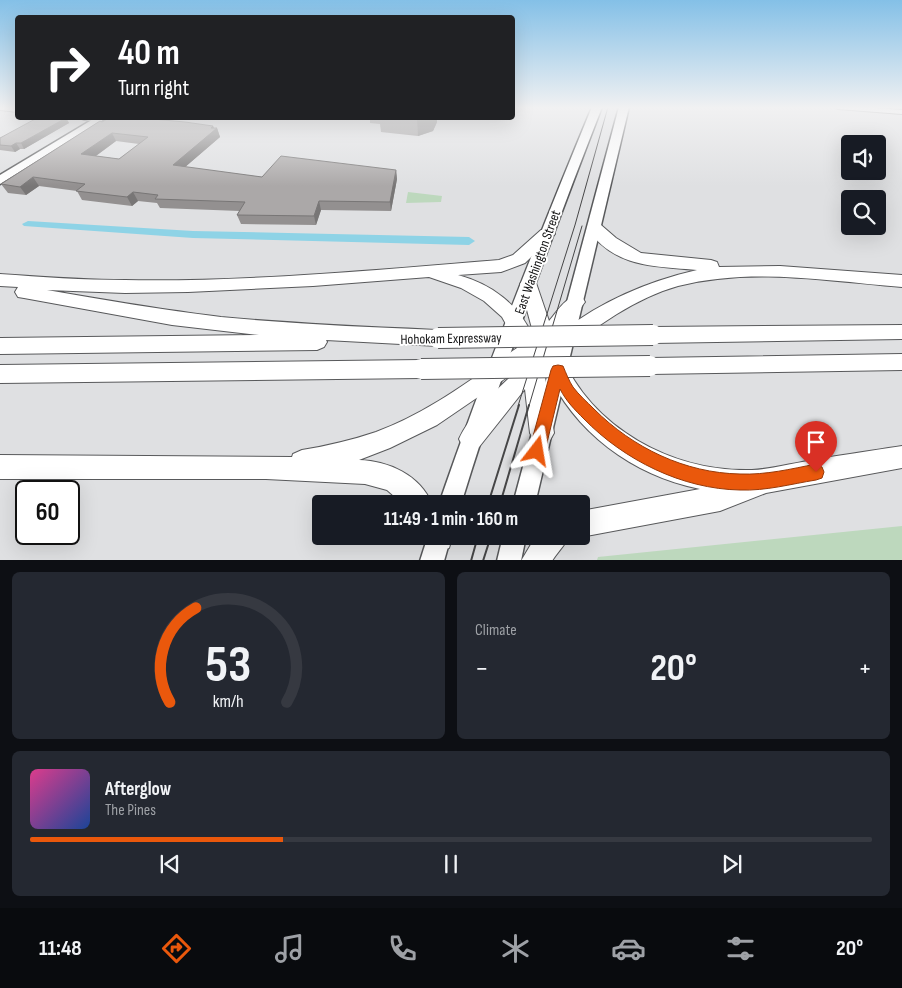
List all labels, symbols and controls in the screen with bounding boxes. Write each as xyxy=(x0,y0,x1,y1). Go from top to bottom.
text: 40 m xyxy=(118,32,180,75)
icon: right xyxy=(35,35,100,100)
text: Turn right xyxy=(118,75,189,102)
map controls xyxy=(841,135,886,235)
button: sound xyxy=(841,135,886,180)
button: search xyxy=(841,190,886,235)
street label: East Washington Street xyxy=(511,208,564,317)
street label: Hohokam Expressway xyxy=(400,329,502,348)
pin xyxy=(795,421,837,472)
position arrow xyxy=(510,424,562,476)
icon: arrive xyxy=(802,428,830,456)
speed limit sign: 60 xyxy=(15,480,80,545)
text: 11:49 · 1 min · 160 m xyxy=(384,508,518,531)
text: Climate xyxy=(475,621,517,640)
text: 53 xyxy=(205,634,252,697)
text: 20° xyxy=(650,646,697,691)
text: − xyxy=(475,652,489,685)
text: + xyxy=(858,652,872,685)
text: km/h xyxy=(213,691,244,712)
text: Afterglow xyxy=(105,778,171,801)
text: The Pines xyxy=(105,801,156,820)
icon: previous xyxy=(156,850,184,878)
icon: pause xyxy=(437,850,465,878)
icon: next xyxy=(718,850,746,878)
icon: directions xyxy=(159,931,194,966)
icon: music xyxy=(272,931,307,966)
icon: phone xyxy=(385,931,420,966)
icon: climate xyxy=(498,931,533,966)
icon: car xyxy=(611,931,646,966)
icon: filters xyxy=(723,931,758,966)
text: 11:48 xyxy=(39,935,82,962)
text: 20° xyxy=(836,935,863,962)

